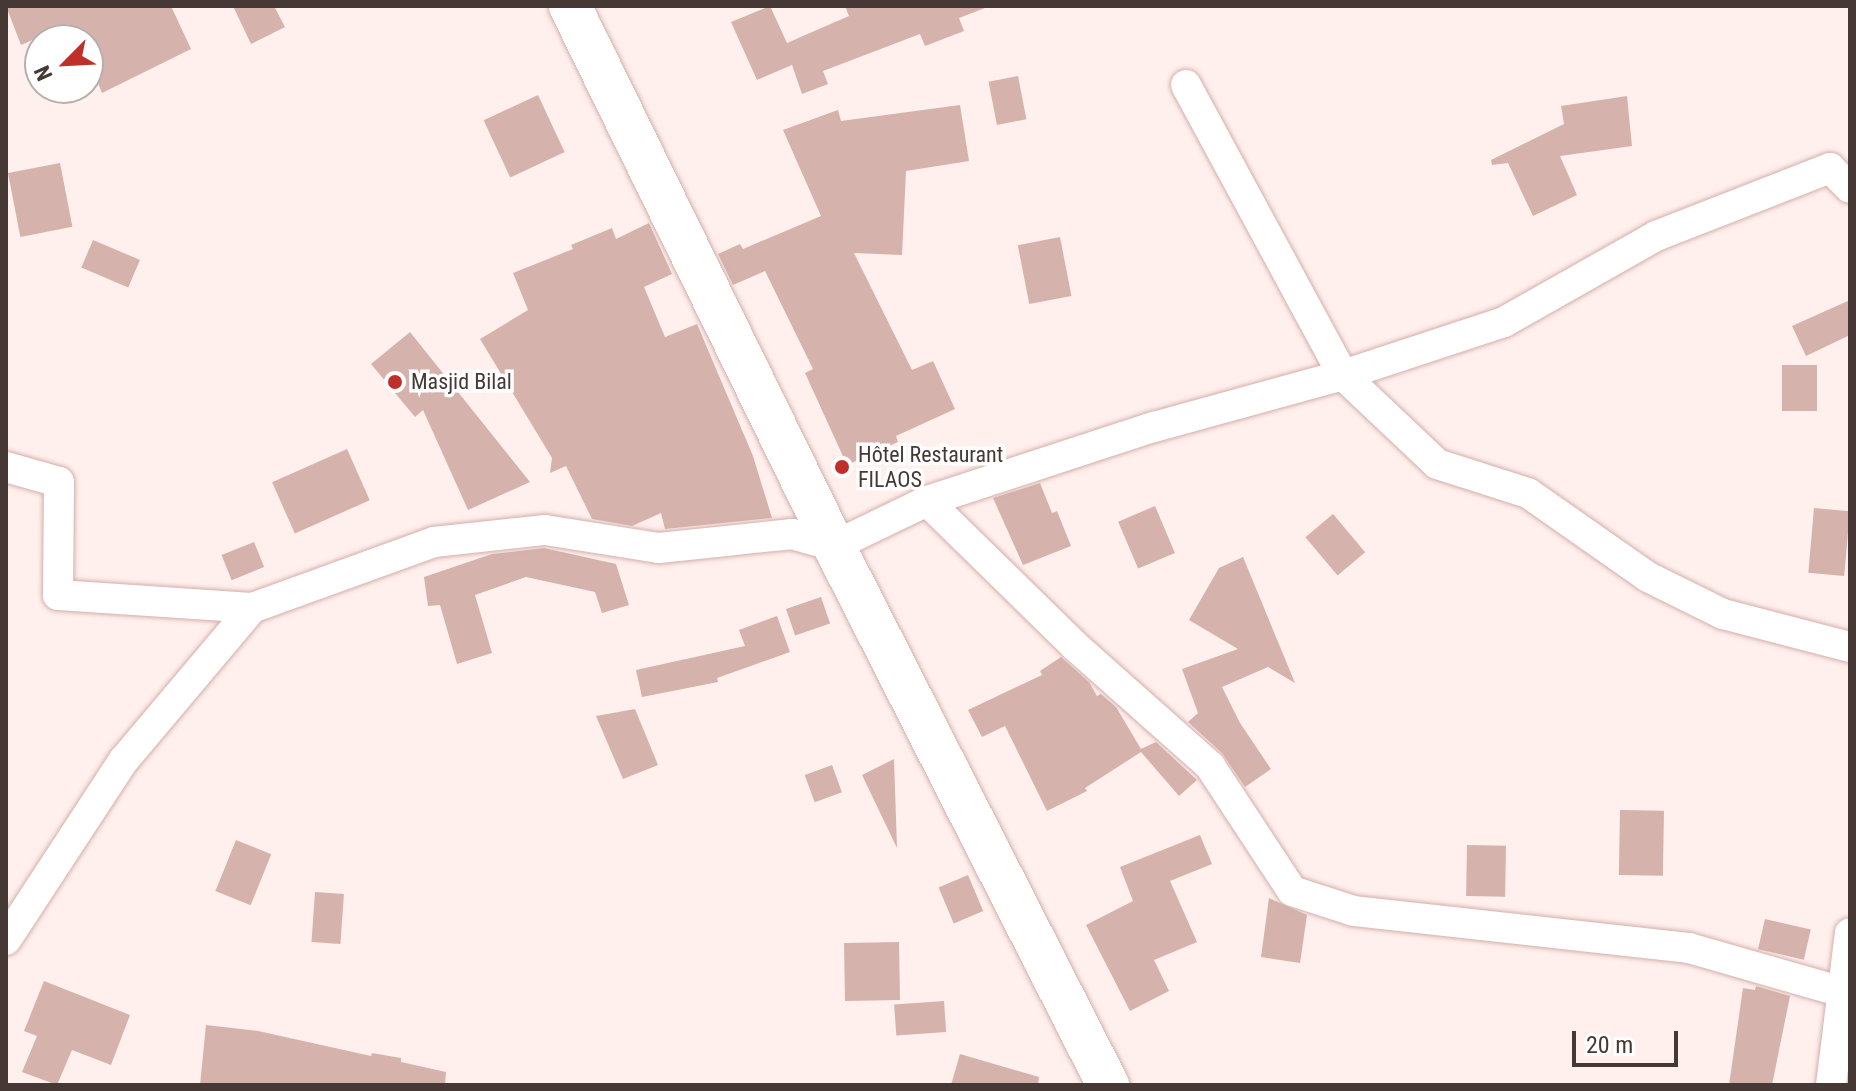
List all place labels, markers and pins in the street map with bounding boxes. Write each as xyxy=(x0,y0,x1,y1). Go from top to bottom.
place label: Masjid Bilal xyxy=(411,369,512,395)
marker: Masjid Bilal xyxy=(386,373,404,391)
place label: Hôtel Restaurant FILAOS xyxy=(858,441,1003,492)
marker: Hôtel Restaurant FILAOS xyxy=(833,458,851,476)

